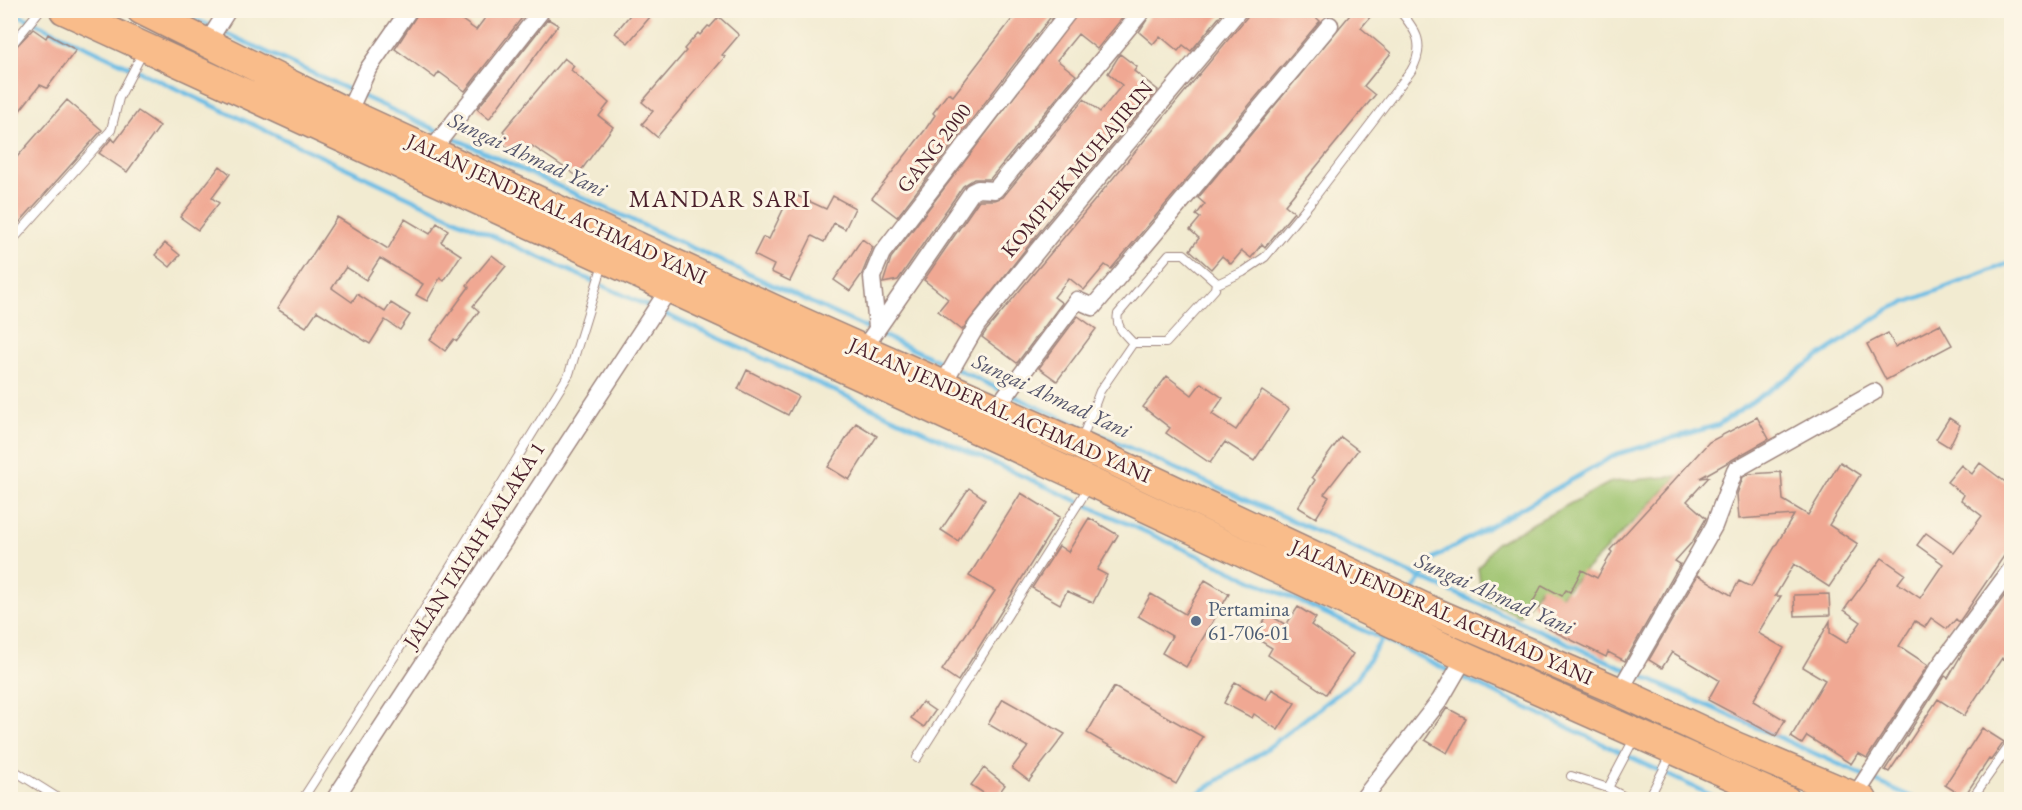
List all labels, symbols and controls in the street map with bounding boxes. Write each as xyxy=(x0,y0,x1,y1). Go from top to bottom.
street label: KOMPLEK MUHAJIRIN xyxy=(995,75,1159,263)
street label: GANG 2000 xyxy=(890,97,977,198)
water label: Sungai Ahmad Yani xyxy=(443,105,613,204)
street label: JALAN JENDERAL ACHMAD YANI xyxy=(401,126,712,290)
district label: MANDAR SARI xyxy=(629,183,811,214)
street label: JALAN JENDERAL ACHMAD YANI xyxy=(843,330,1156,489)
water label: Sungai Ahmad Yani xyxy=(967,346,1137,445)
street label: JALAN TATAH KALAKA 1 xyxy=(396,436,551,655)
street label: JALAN JENDERAL ACHMAD YANI xyxy=(1285,532,1598,691)
water label: Sungai Ahmad Yani xyxy=(1410,545,1580,642)
place label: Pertamina 61-706-01 xyxy=(1208,595,1290,646)
marker: Pertamina 61-706-01 xyxy=(1189,614,1203,628)

